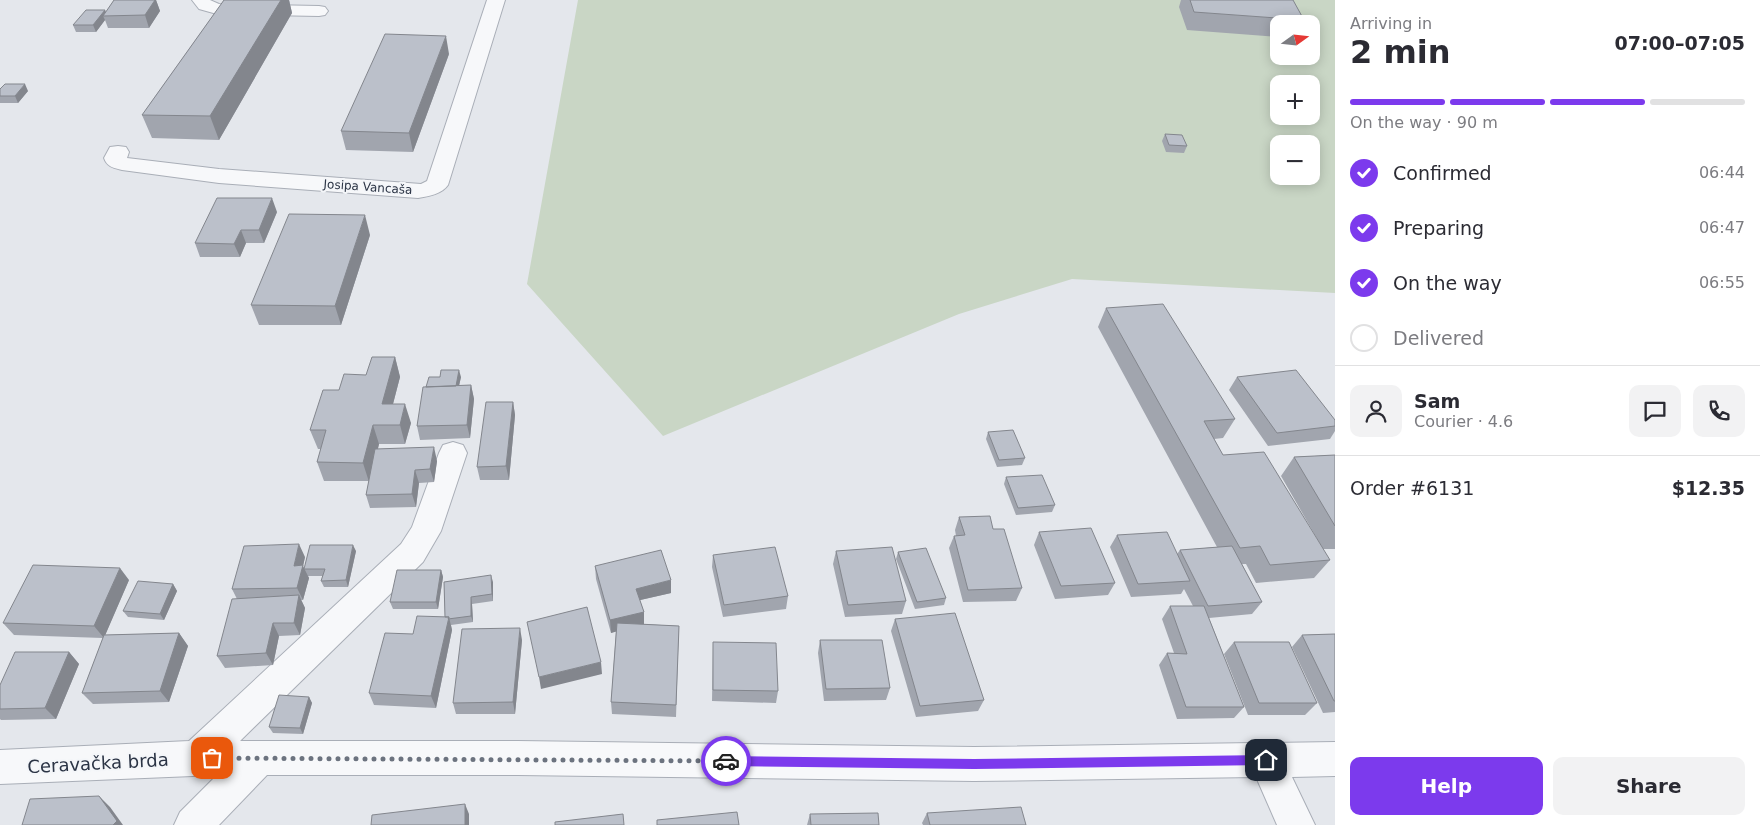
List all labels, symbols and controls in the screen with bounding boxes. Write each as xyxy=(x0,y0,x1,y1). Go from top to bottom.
text: Arriving in xyxy=(1350,14,1432,33)
north arrow xyxy=(1270,15,1320,65)
map controls xyxy=(1270,15,1320,185)
text: 07:00–07:05 xyxy=(1615,32,1745,54)
text: 2 min xyxy=(1350,33,1451,71)
button: + xyxy=(1270,75,1320,125)
text: On the way · 90 m xyxy=(1350,113,1498,132)
button: − xyxy=(1270,135,1320,185)
icon: check xyxy=(1350,159,1378,187)
text: Confirmed xyxy=(1393,162,1492,184)
text: 06:44 xyxy=(1699,163,1745,182)
street label: Josipa Vancaša xyxy=(322,177,413,197)
icon: check xyxy=(1350,214,1378,242)
text: Preparing xyxy=(1393,217,1484,239)
text: 06:47 xyxy=(1699,218,1745,237)
icon: check xyxy=(1350,269,1378,297)
text: On the way xyxy=(1393,272,1502,294)
text: 06:55 xyxy=(1699,273,1745,292)
text: Delivered xyxy=(1393,327,1484,349)
button: person xyxy=(1350,385,1402,437)
button: chat xyxy=(1629,385,1681,437)
button: phone xyxy=(1693,385,1745,437)
text: Sam xyxy=(1414,390,1460,412)
text: Courier · 4.6 xyxy=(1414,412,1513,431)
text: Order #6131 xyxy=(1350,477,1474,499)
text: $12.35 xyxy=(1672,477,1745,499)
courier xyxy=(701,736,751,786)
pin xyxy=(191,737,233,779)
pin xyxy=(1245,739,1287,781)
icon: bag xyxy=(198,744,226,772)
icon: home xyxy=(1252,746,1280,774)
icon: car xyxy=(712,747,740,775)
street label: Ceravačka brda xyxy=(27,749,169,777)
button: Help xyxy=(1350,757,1543,815)
button: Share xyxy=(1553,757,1745,815)

